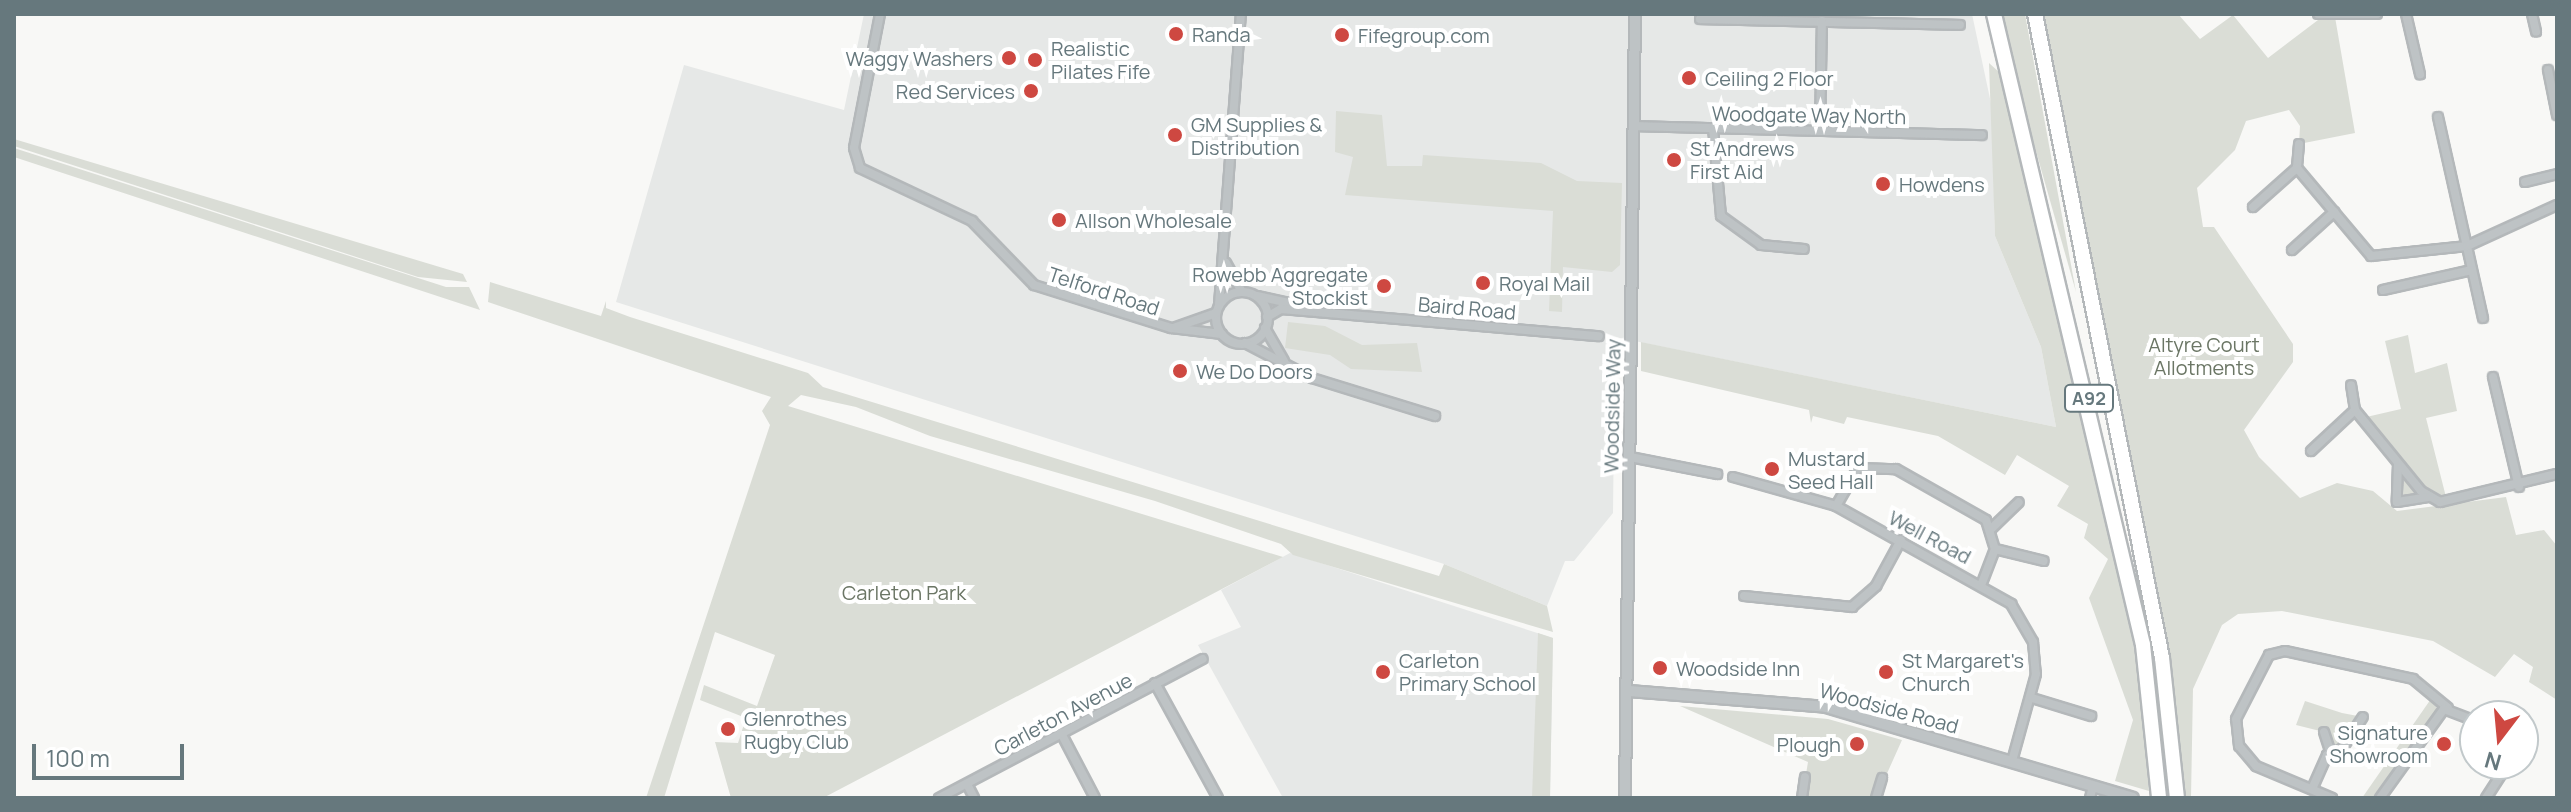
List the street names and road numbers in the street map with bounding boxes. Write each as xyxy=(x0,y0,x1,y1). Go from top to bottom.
street label: Woodgate Way North xyxy=(1711,101,1907,129)
street label: Telford Road xyxy=(1045,262,1163,320)
street label: Baird Road xyxy=(1417,292,1517,324)
street label: Woodside Way xyxy=(1599,339,1625,473)
road number: A92 xyxy=(2063,384,2115,412)
street label: Well Road xyxy=(1885,505,1975,569)
street label: Carleton Avenue xyxy=(990,668,1136,760)
street label: Woodside Road xyxy=(1817,678,1961,738)

